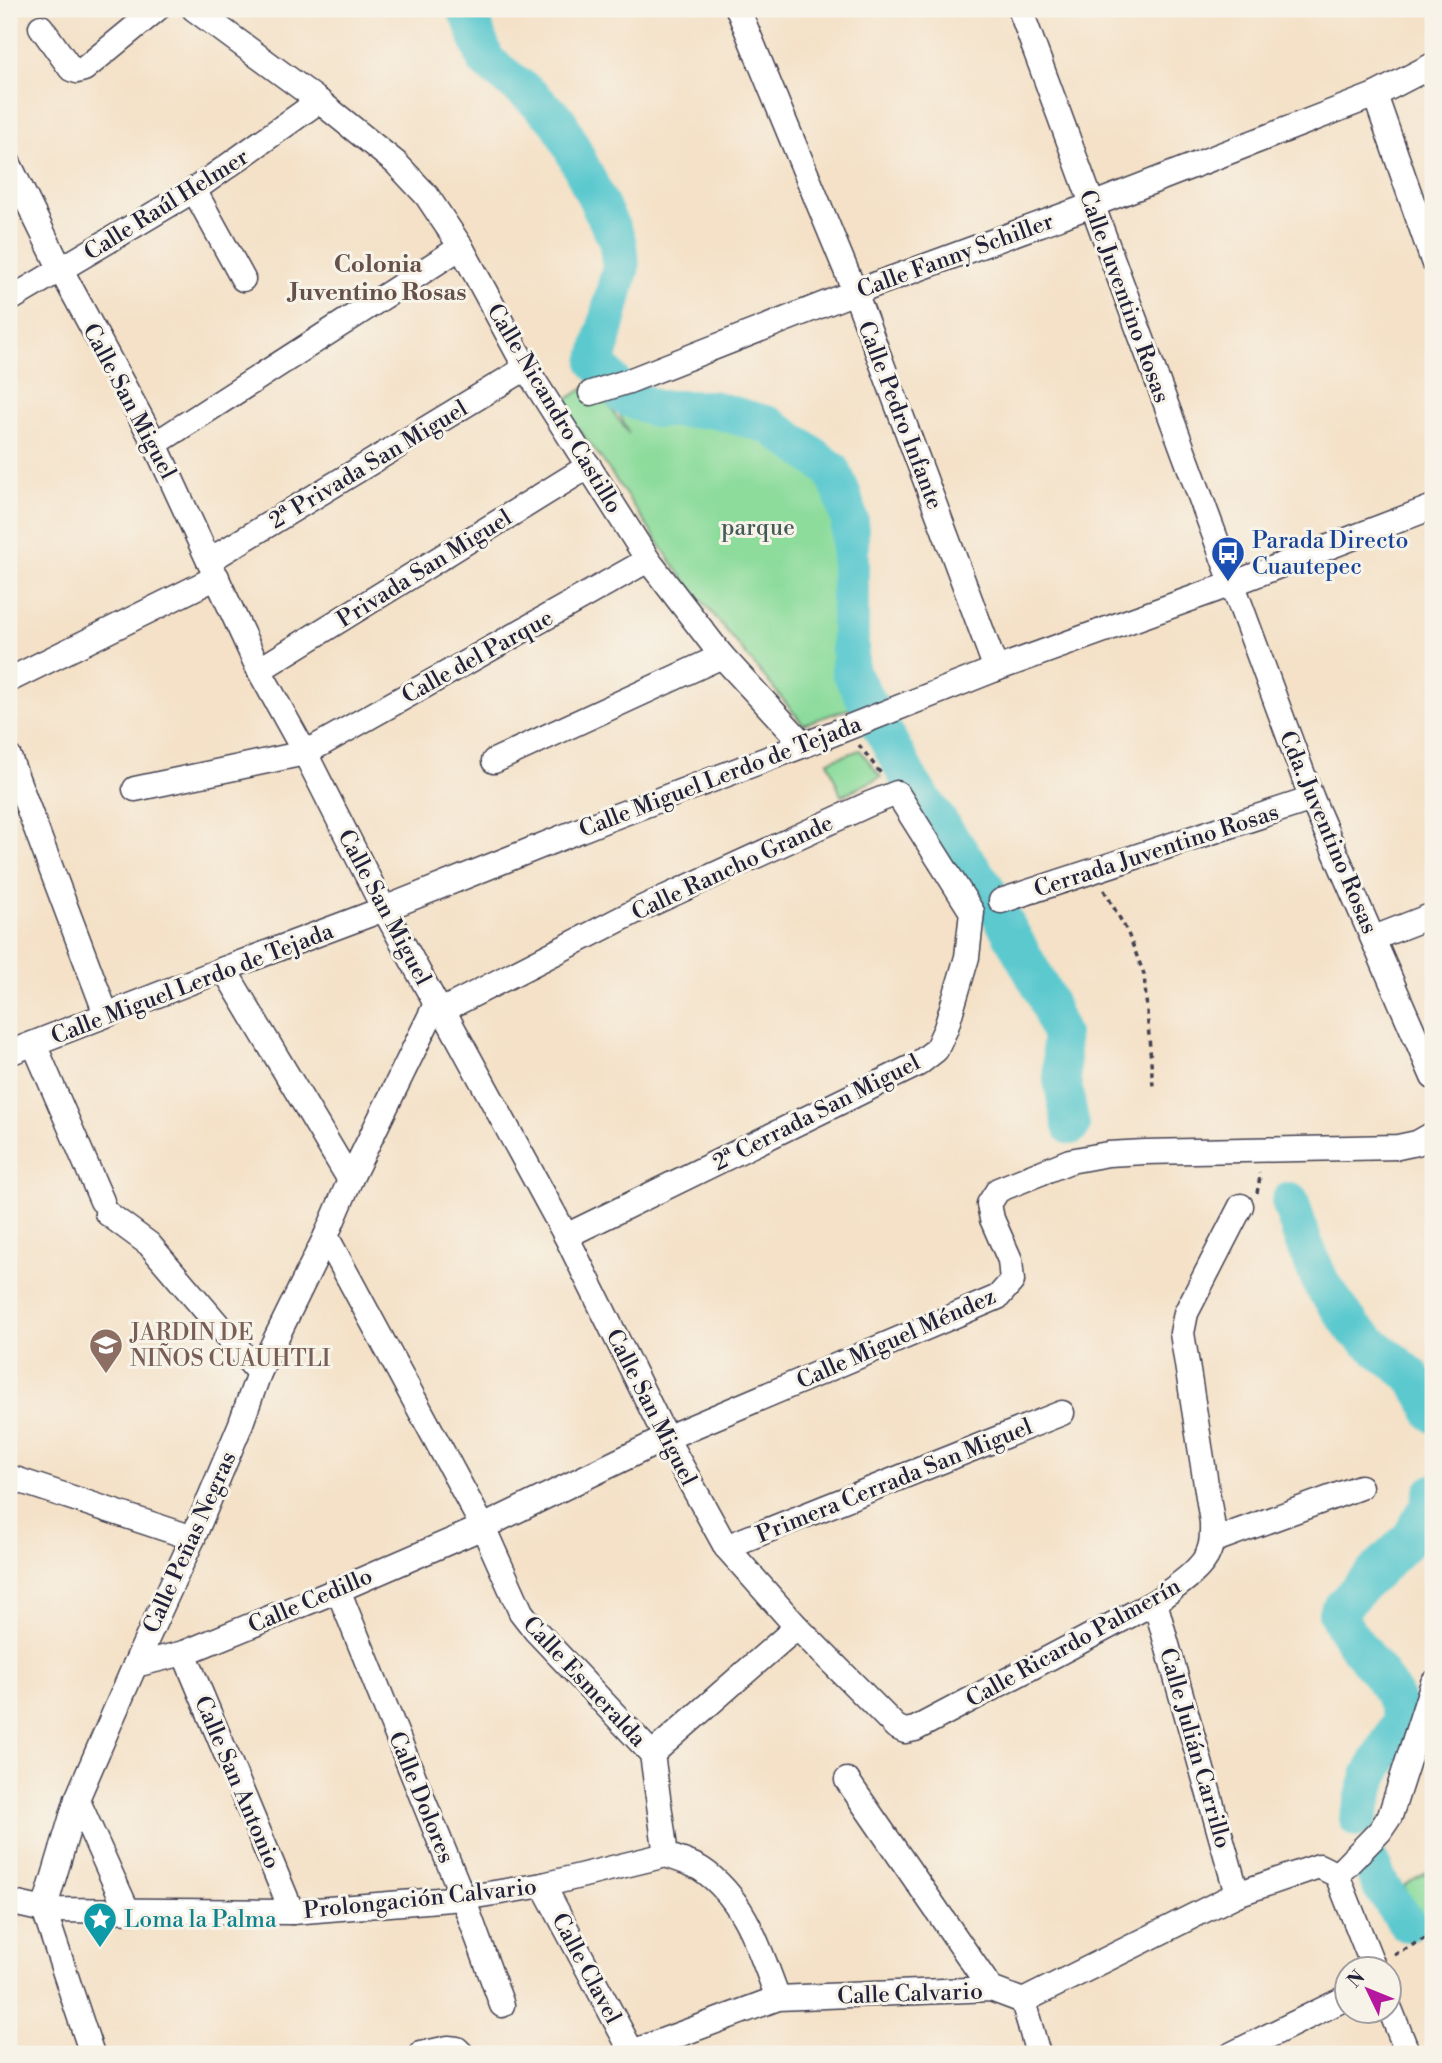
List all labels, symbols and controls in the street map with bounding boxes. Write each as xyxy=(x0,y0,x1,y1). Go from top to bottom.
street label: Calle Raúl Helmer xyxy=(79,143,254,267)
street label: Calle Juventino Rosas xyxy=(1073,186,1176,407)
street label: Calle Fanny Schiller xyxy=(853,207,1057,304)
district label: Colonia Juventino Rosas xyxy=(286,250,467,308)
street label: Calle Nicandro Castillo xyxy=(480,299,628,518)
street label: Calle Pedro Infante xyxy=(851,317,949,513)
street label: Calle San Miguel xyxy=(76,319,182,484)
street label: 2ª Privada San Miguel xyxy=(264,394,473,535)
street label: Privada San Miguel xyxy=(332,504,517,634)
park label: parque xyxy=(721,514,795,542)
place label: Parada Directo Cuautepec xyxy=(1252,527,1408,581)
bus stop icon: Parada Directo Cuautepec xyxy=(1209,534,1247,583)
street label: Calle del Parque xyxy=(397,604,558,710)
street label: Calle Miguel Lerdo de Tejada xyxy=(575,710,866,844)
street label: Cda. Juventino Rosas xyxy=(1273,727,1383,938)
street label: Cerrada Juventino Rosas xyxy=(1030,798,1282,904)
street label: Calle Rancho Grande xyxy=(627,809,838,927)
street label: Calle San Miguel xyxy=(331,825,437,990)
street label: Calle Miguel Lerdo de Tejada xyxy=(47,917,338,1051)
street label: 2ª Cerrada San Miguel xyxy=(708,1048,925,1177)
street label: Calle Miguel Méndez xyxy=(793,1282,1000,1395)
place label: JARDIN DE NIÑOS CUAUHTLI xyxy=(129,1319,331,1373)
street label: Calle San Miguel xyxy=(600,1324,703,1491)
school or university icon: JARDIN DE NIÑOS CUAUHTLI xyxy=(87,1326,125,1375)
street label: Primera Cerrada San Miguel xyxy=(752,1413,1037,1549)
street label: Calle Peñas Negras xyxy=(137,1447,243,1638)
street label: Calle Cedillo xyxy=(244,1562,377,1640)
street label: Calle Ricardo Palmerín xyxy=(961,1572,1186,1714)
street label: Calle Esmeralda xyxy=(517,1611,652,1753)
street label: Calle Julián Carrillo xyxy=(1153,1645,1237,1852)
street label: Calle San Antonio xyxy=(188,1692,286,1873)
street label: Calle Dolores xyxy=(382,1728,460,1867)
street label: Prolongación Calvario xyxy=(302,1873,538,1925)
place icon: Loma la Palma xyxy=(81,1900,119,1949)
place label: Loma la Palma xyxy=(124,1906,277,1934)
street label: Calle Clavel xyxy=(545,1908,627,2029)
north arrow xyxy=(1334,1954,1404,2024)
text: N xyxy=(1342,1965,1370,1993)
street label: Calle Calvario xyxy=(837,1977,983,2011)

